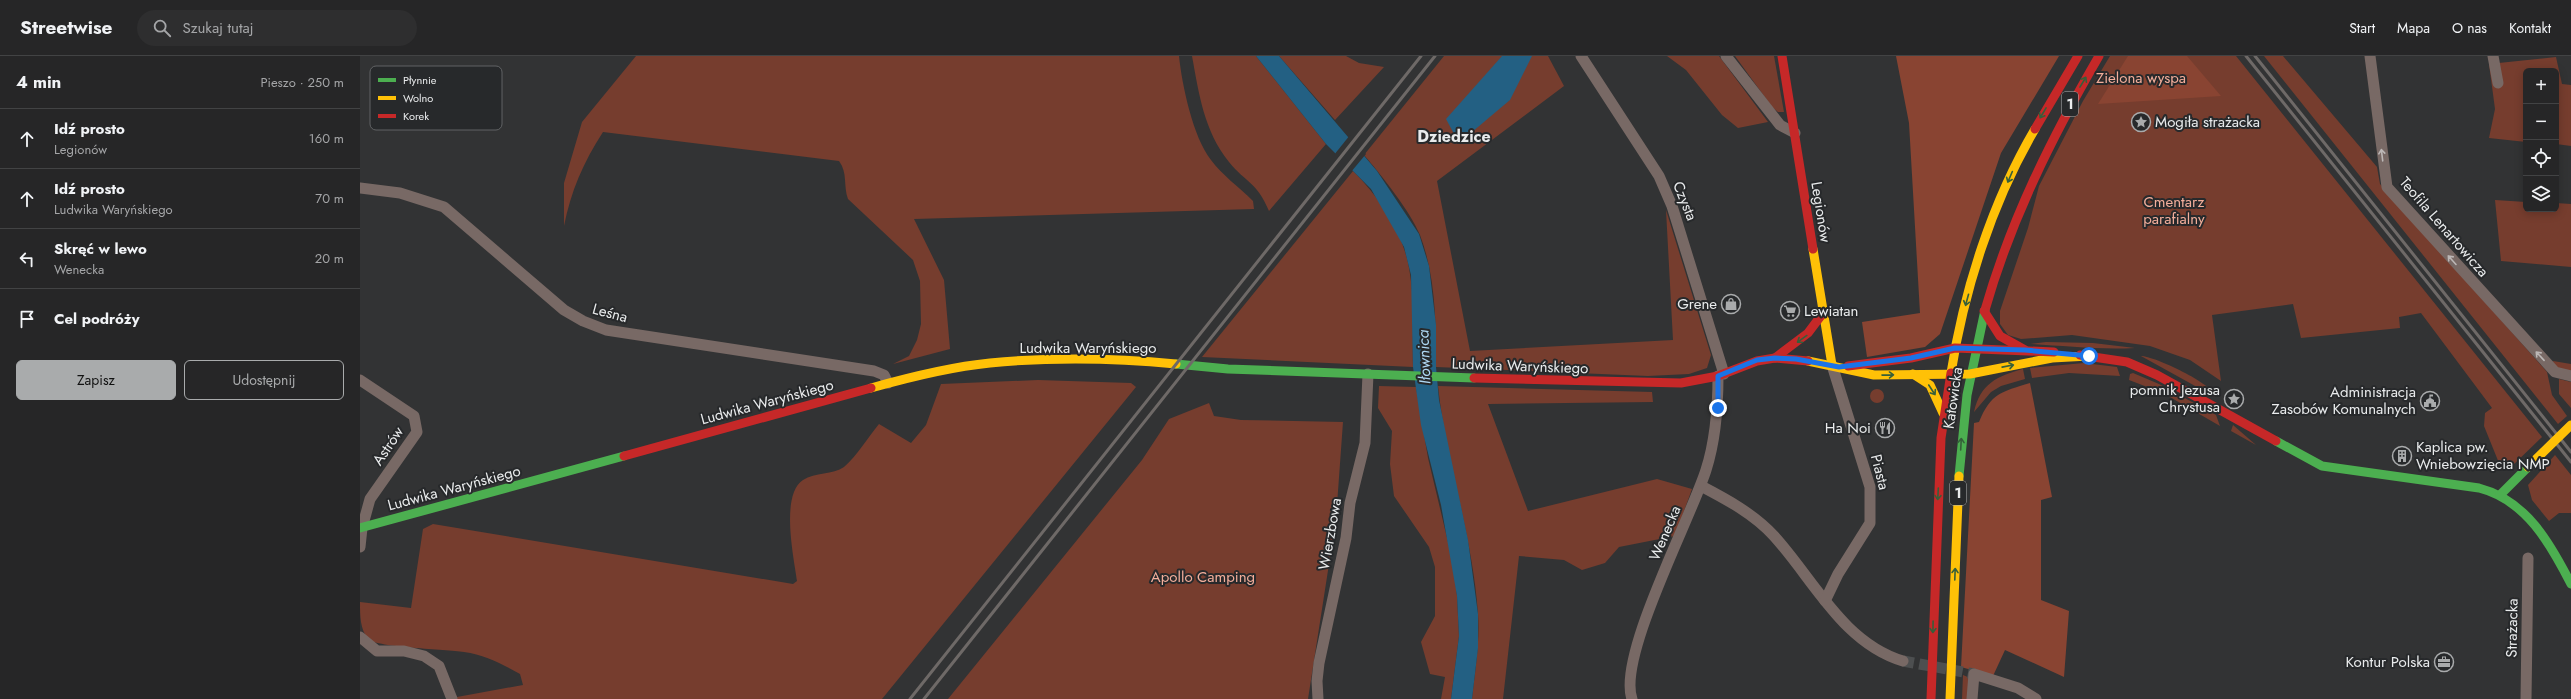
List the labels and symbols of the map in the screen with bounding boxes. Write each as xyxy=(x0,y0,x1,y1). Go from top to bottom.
legend xyxy=(370,66,502,130)
park label: Zielona wyspa xyxy=(2096,67,2186,89)
text: Płynnie xyxy=(403,72,437,88)
one-way arrow xyxy=(2079,77,2087,88)
text: Wolno xyxy=(403,90,433,106)
road number: 1 xyxy=(2062,92,2078,116)
one-way arrow xyxy=(2038,107,2046,119)
text: Korek xyxy=(403,108,429,124)
place icon: Mogiła strażacka xyxy=(2130,111,2152,133)
place label: Mogiła strażacka xyxy=(2155,111,2260,133)
district label: Dziedzice xyxy=(1417,125,1491,148)
one-way arrow xyxy=(2378,149,2386,162)
one-way arrow xyxy=(2006,171,2013,183)
street label: Teofila Lenartowicza xyxy=(2394,172,2494,282)
street label: Czysta xyxy=(1667,178,1703,224)
street label: Legionów xyxy=(1805,180,1837,245)
park label: Cmentarz parafialny xyxy=(2143,191,2205,230)
one-way arrow xyxy=(2447,255,2456,265)
place label: Grene xyxy=(1677,293,1717,315)
shop icon: Grene xyxy=(1720,293,1742,315)
one-way arrow xyxy=(1963,293,1970,306)
street label: Leśna xyxy=(590,298,630,328)
supermarket icon: Lewiatan xyxy=(1779,300,1801,322)
place label: Lewiatan xyxy=(1804,300,1858,322)
water label: Iłownica xyxy=(1412,329,1436,385)
one-way arrow xyxy=(1797,334,1808,343)
street label: Ludwika Waryńskiego xyxy=(1020,337,1156,359)
route start xyxy=(2080,347,2098,365)
one-way arrow xyxy=(2535,351,2544,361)
street label: Ludwika Waryńskiego xyxy=(1451,353,1589,379)
one-way arrow xyxy=(2001,362,2014,370)
street label: Katowicka xyxy=(1938,366,1968,430)
one-way arrow xyxy=(1881,371,1894,379)
street label: Ludwika Waryńskiego xyxy=(698,374,836,430)
place label: pomnik Jezusa Chrystusa xyxy=(2130,379,2220,418)
place label: Administracja Zasobów Komunalnych xyxy=(2272,381,2416,420)
one-way arrow xyxy=(1929,384,1937,396)
place icon: pomnik Jezusa Chrystusa xyxy=(2223,388,2245,410)
public building icon: Administracja Zasobów Komunalnych xyxy=(2419,390,2441,412)
route end xyxy=(1709,399,1727,417)
place label: Ha Noi xyxy=(1825,417,1871,439)
restaurant icon: Ha Noi xyxy=(1874,417,1896,439)
street label: Astrów xyxy=(367,422,409,470)
place label: Kaplica pw. Wniebowzięcia NMP xyxy=(2416,436,2550,475)
one-way arrow xyxy=(1957,438,1964,451)
building icon: Kaplica pw. Wniebowzięcia NMP xyxy=(2391,445,2413,467)
street label: Piasta xyxy=(1865,452,1895,492)
street label: Ludwika Waryńskiego xyxy=(385,460,523,516)
road number: 1 xyxy=(1950,481,1966,505)
one-way arrow xyxy=(1934,487,1941,500)
street label: Wierzbowa xyxy=(1313,496,1347,572)
street label: Wenecka xyxy=(1644,502,1686,564)
park label: Apollo Camping xyxy=(1151,566,1255,588)
one-way arrow xyxy=(1951,568,1959,581)
street label: Strażacka xyxy=(2500,598,2524,658)
one-way arrow xyxy=(1929,620,1937,633)
place label: Kontur Polska xyxy=(2346,651,2430,673)
office icon: Kontur Polska xyxy=(2433,651,2455,673)

